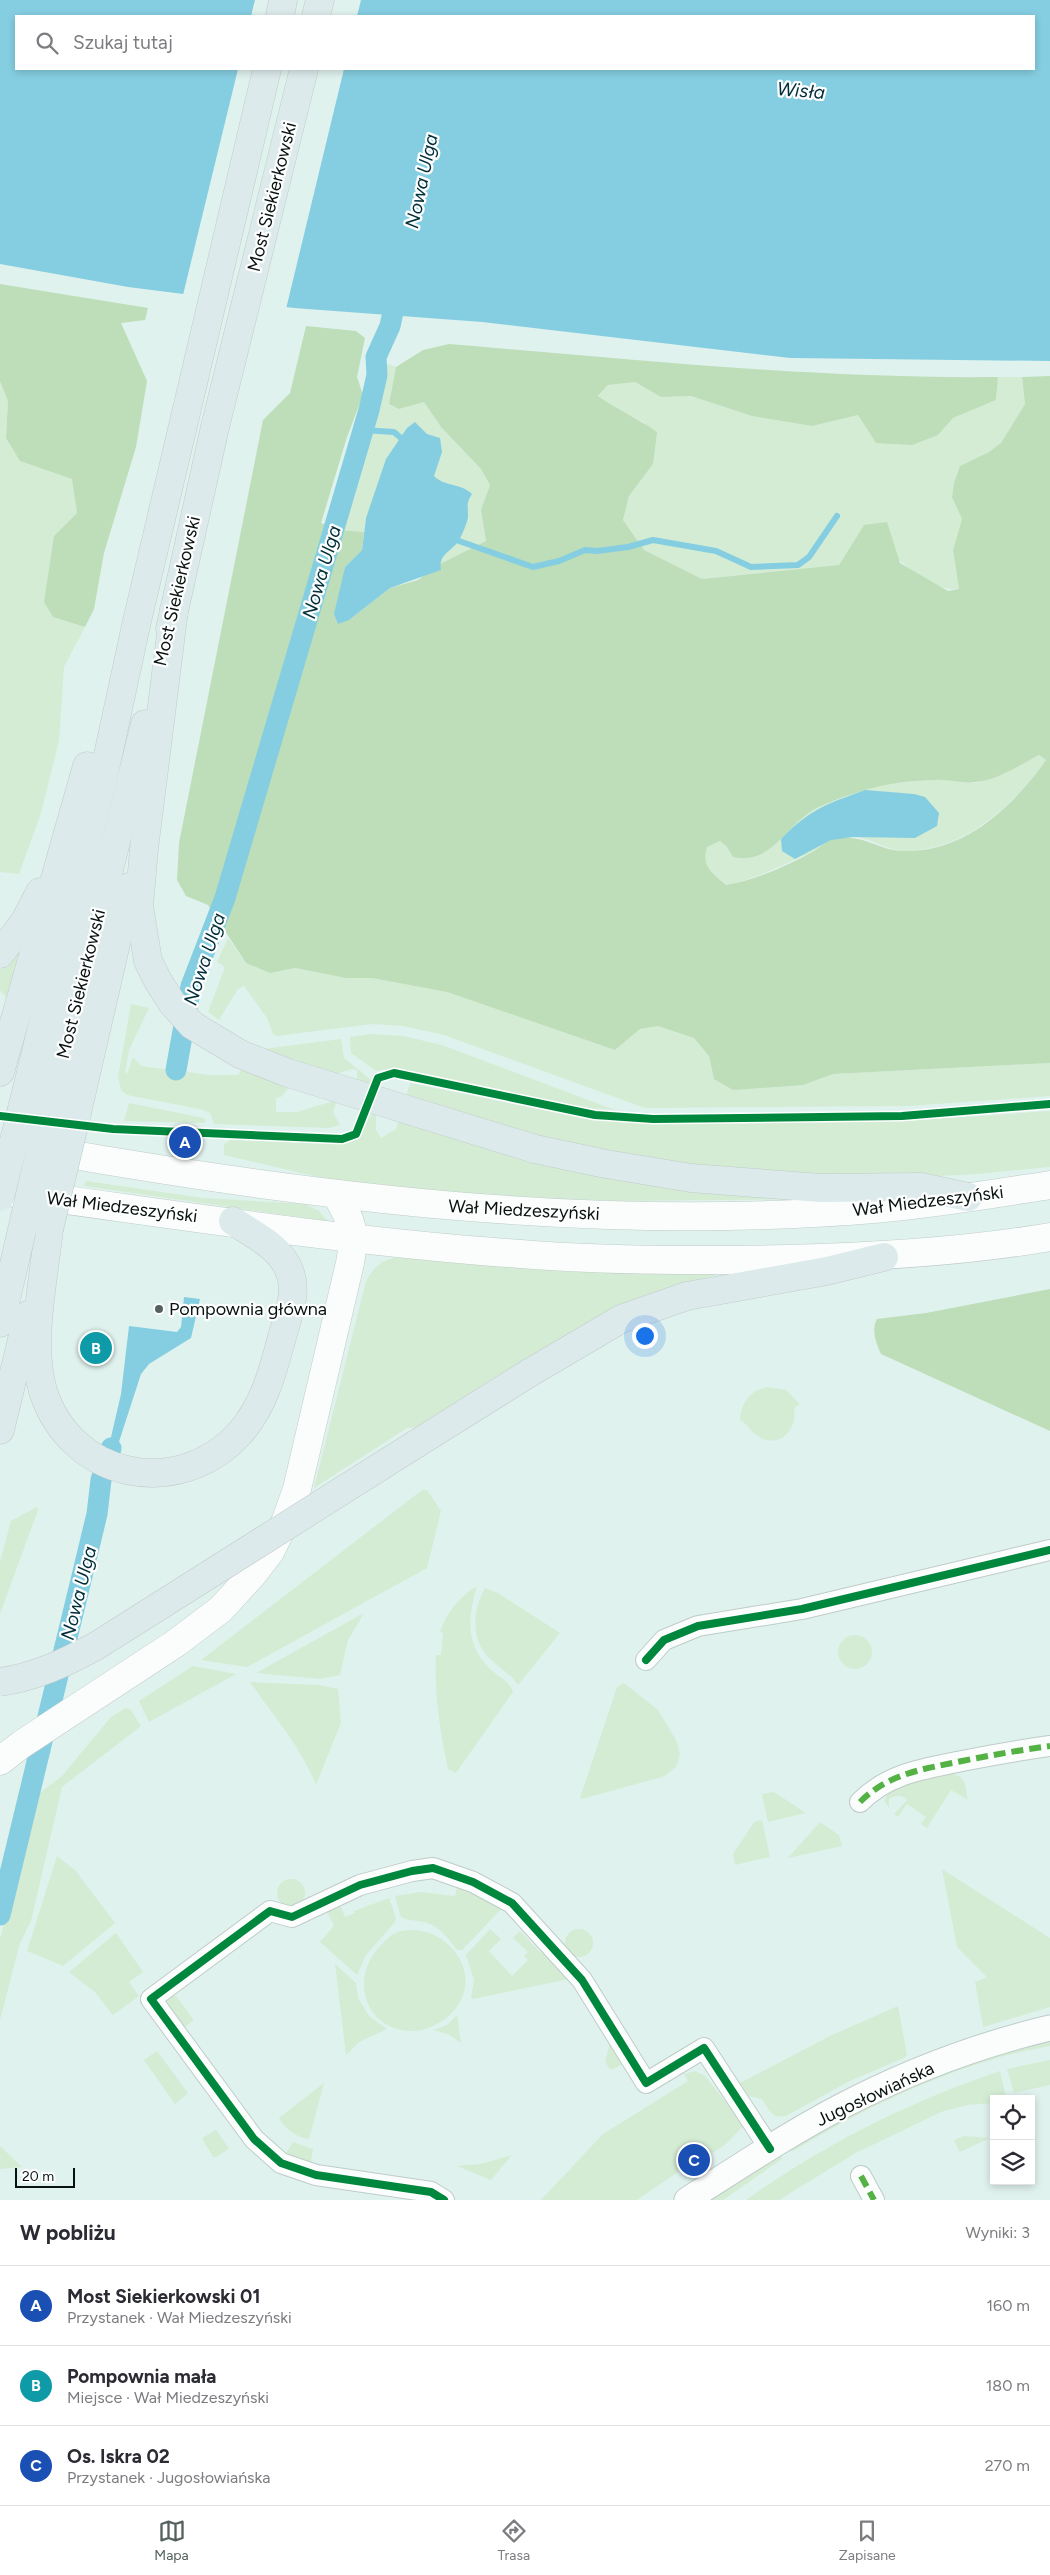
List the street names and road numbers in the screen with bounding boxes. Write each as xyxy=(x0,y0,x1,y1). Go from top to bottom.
street label: Most Siekierkowski xyxy=(243,120,301,274)
street label: Most Siekierkowski xyxy=(149,514,205,668)
street label: Most Siekierkowski xyxy=(52,907,110,1061)
street label: Wał Miedzeszyński xyxy=(851,1181,1005,1221)
street label: Wał Miedzeszyński xyxy=(45,1187,199,1227)
street label: Wał Miedzeszyński xyxy=(448,1195,600,1225)
street label: Jugosłowiańska xyxy=(813,2057,937,2131)

